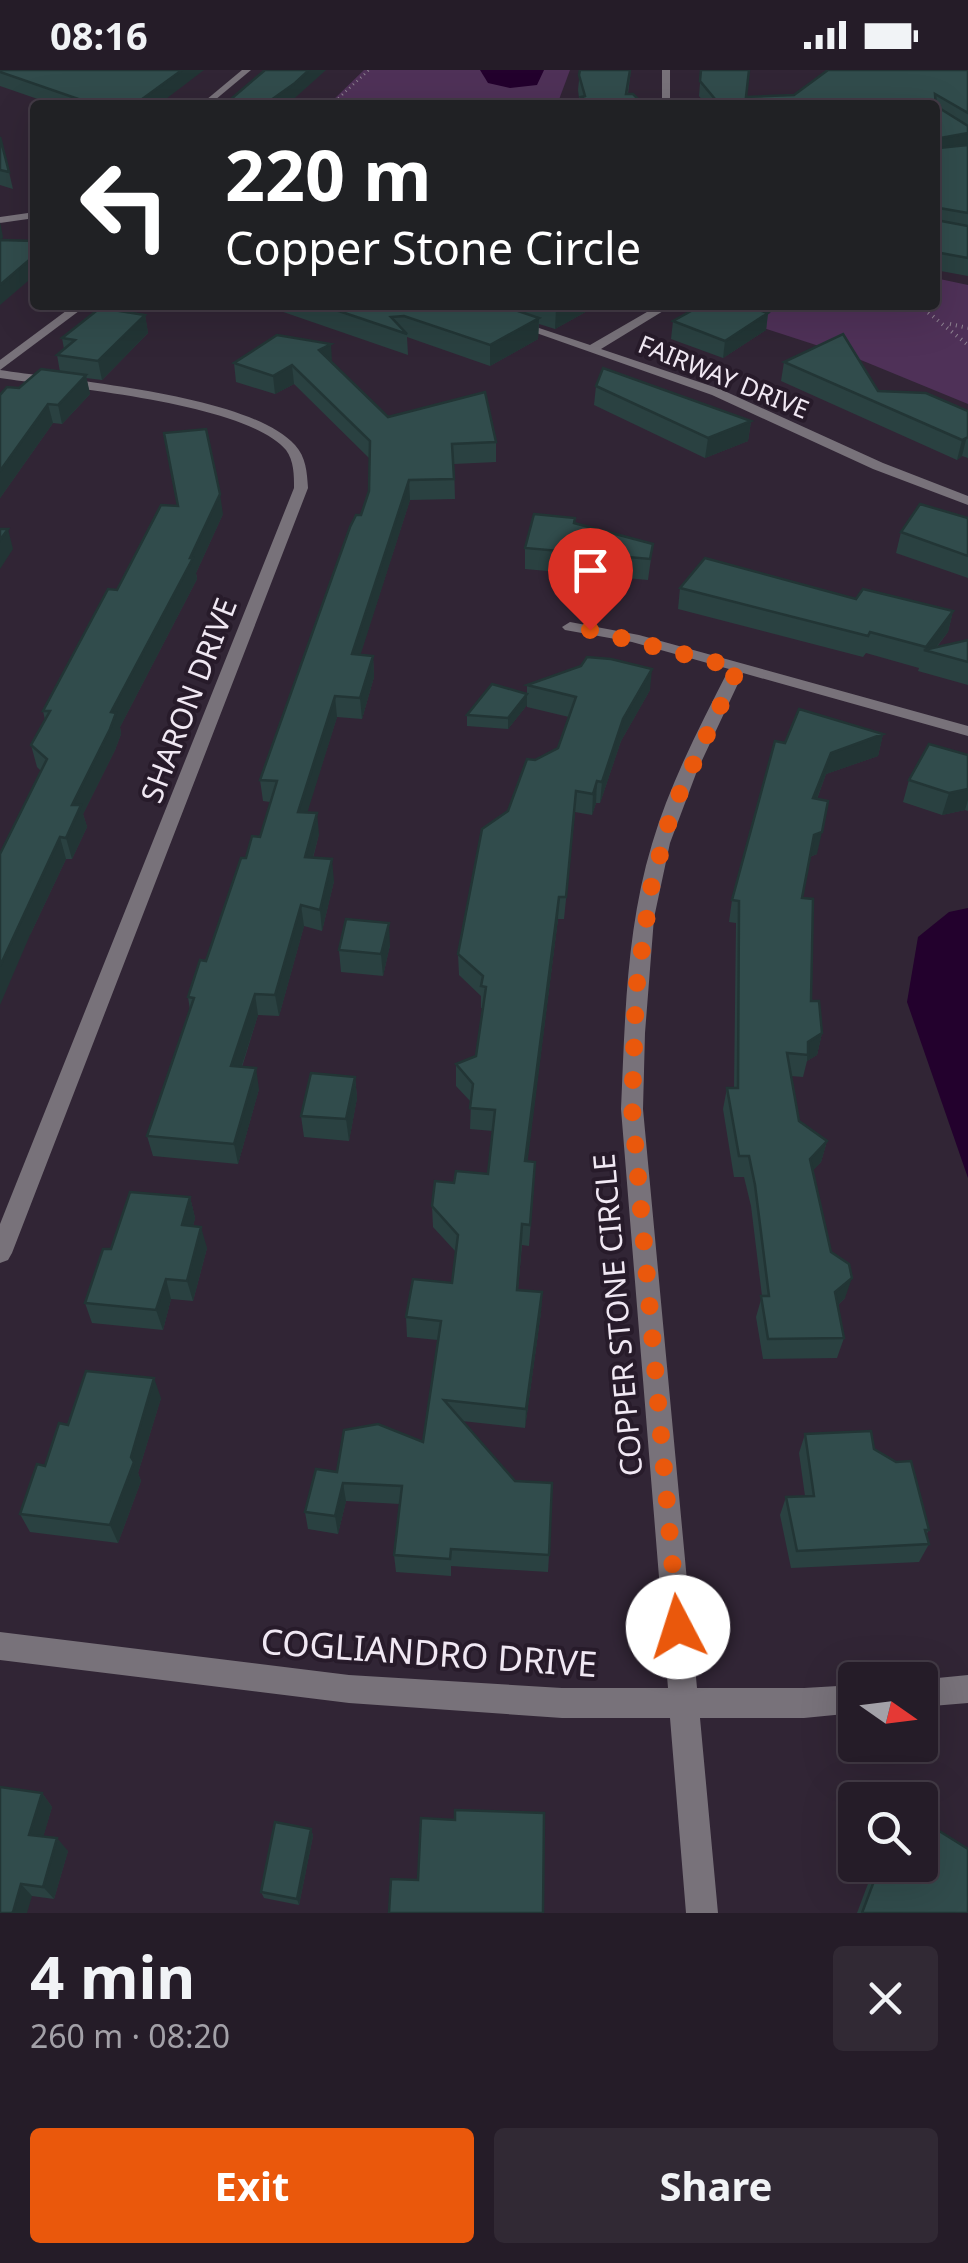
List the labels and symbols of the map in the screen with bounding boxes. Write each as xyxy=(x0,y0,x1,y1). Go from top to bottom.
street label: FAIRWAY DRIVE xyxy=(634,326,814,426)
pin xyxy=(548,528,633,631)
street label: SHARON DRIVE xyxy=(130,592,246,808)
street label: COPPER STONE CIRCLE xyxy=(582,1152,652,1478)
position arrow xyxy=(626,1575,730,1679)
street label: COGLIANDRO DRIVE xyxy=(259,1617,599,1687)
north arrow xyxy=(838,1662,938,1762)

